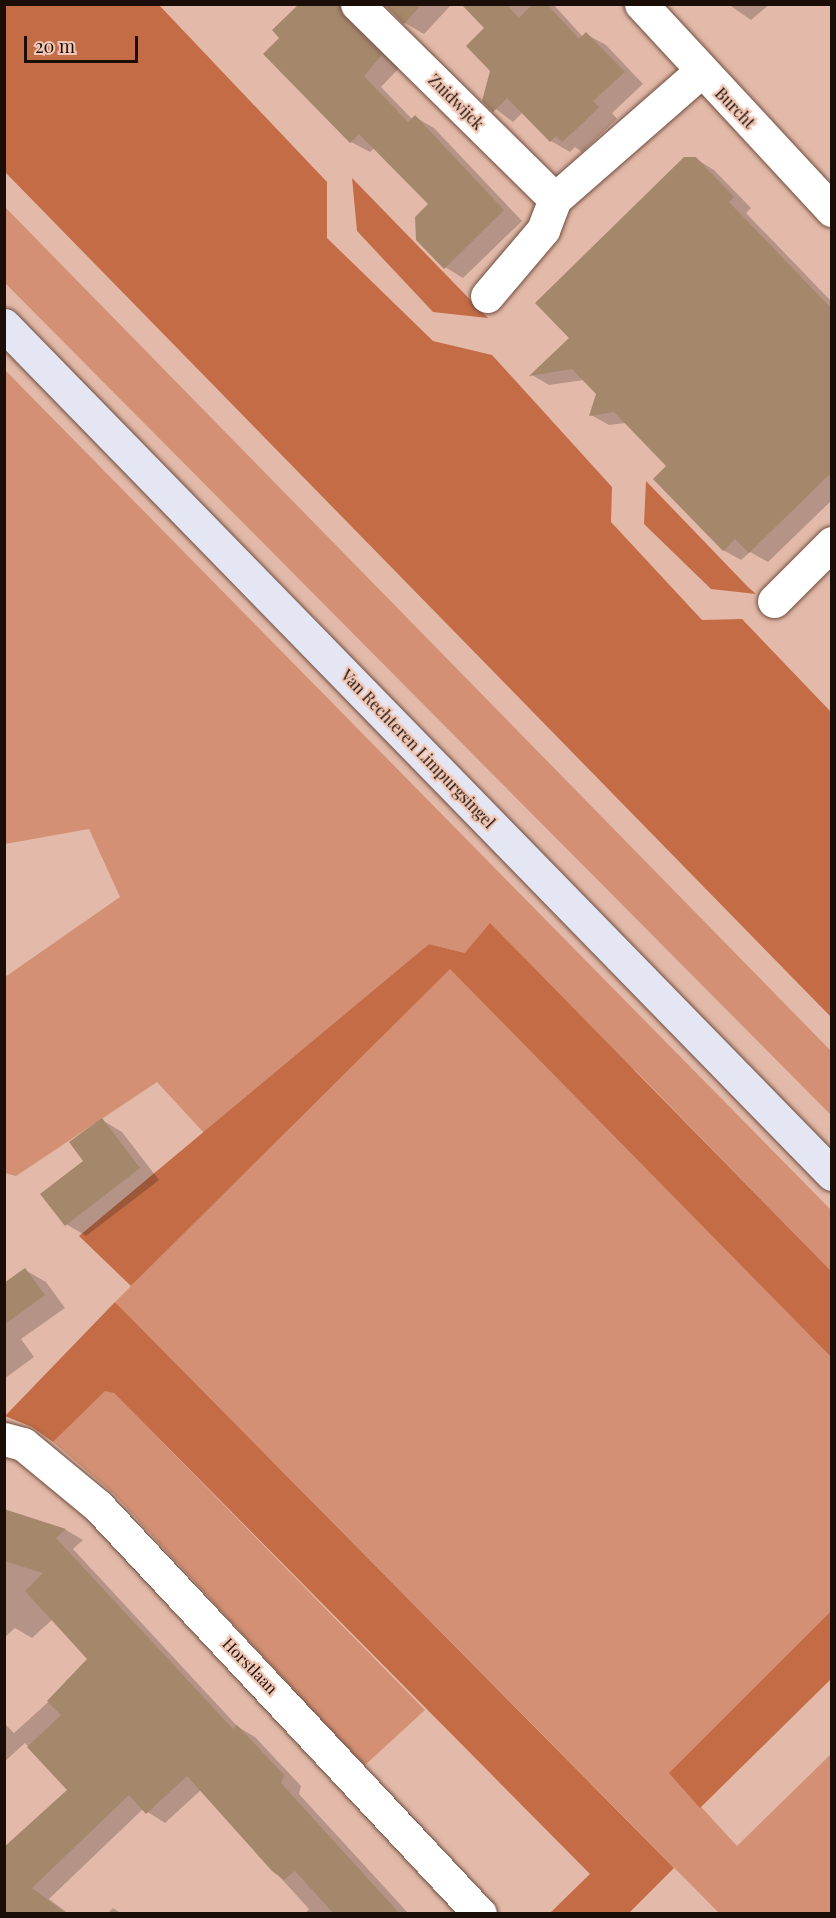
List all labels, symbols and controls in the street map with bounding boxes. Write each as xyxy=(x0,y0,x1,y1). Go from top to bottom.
scale bar xyxy=(27,24,141,62)
text: 20 m xyxy=(35,34,75,58)
street label: Zuidwijck xyxy=(424,70,488,134)
street label: Burcht xyxy=(711,84,759,132)
street label: Van Rechteren Limpurgsingel xyxy=(337,666,499,832)
street label: Horstlaan xyxy=(219,1634,281,1698)

